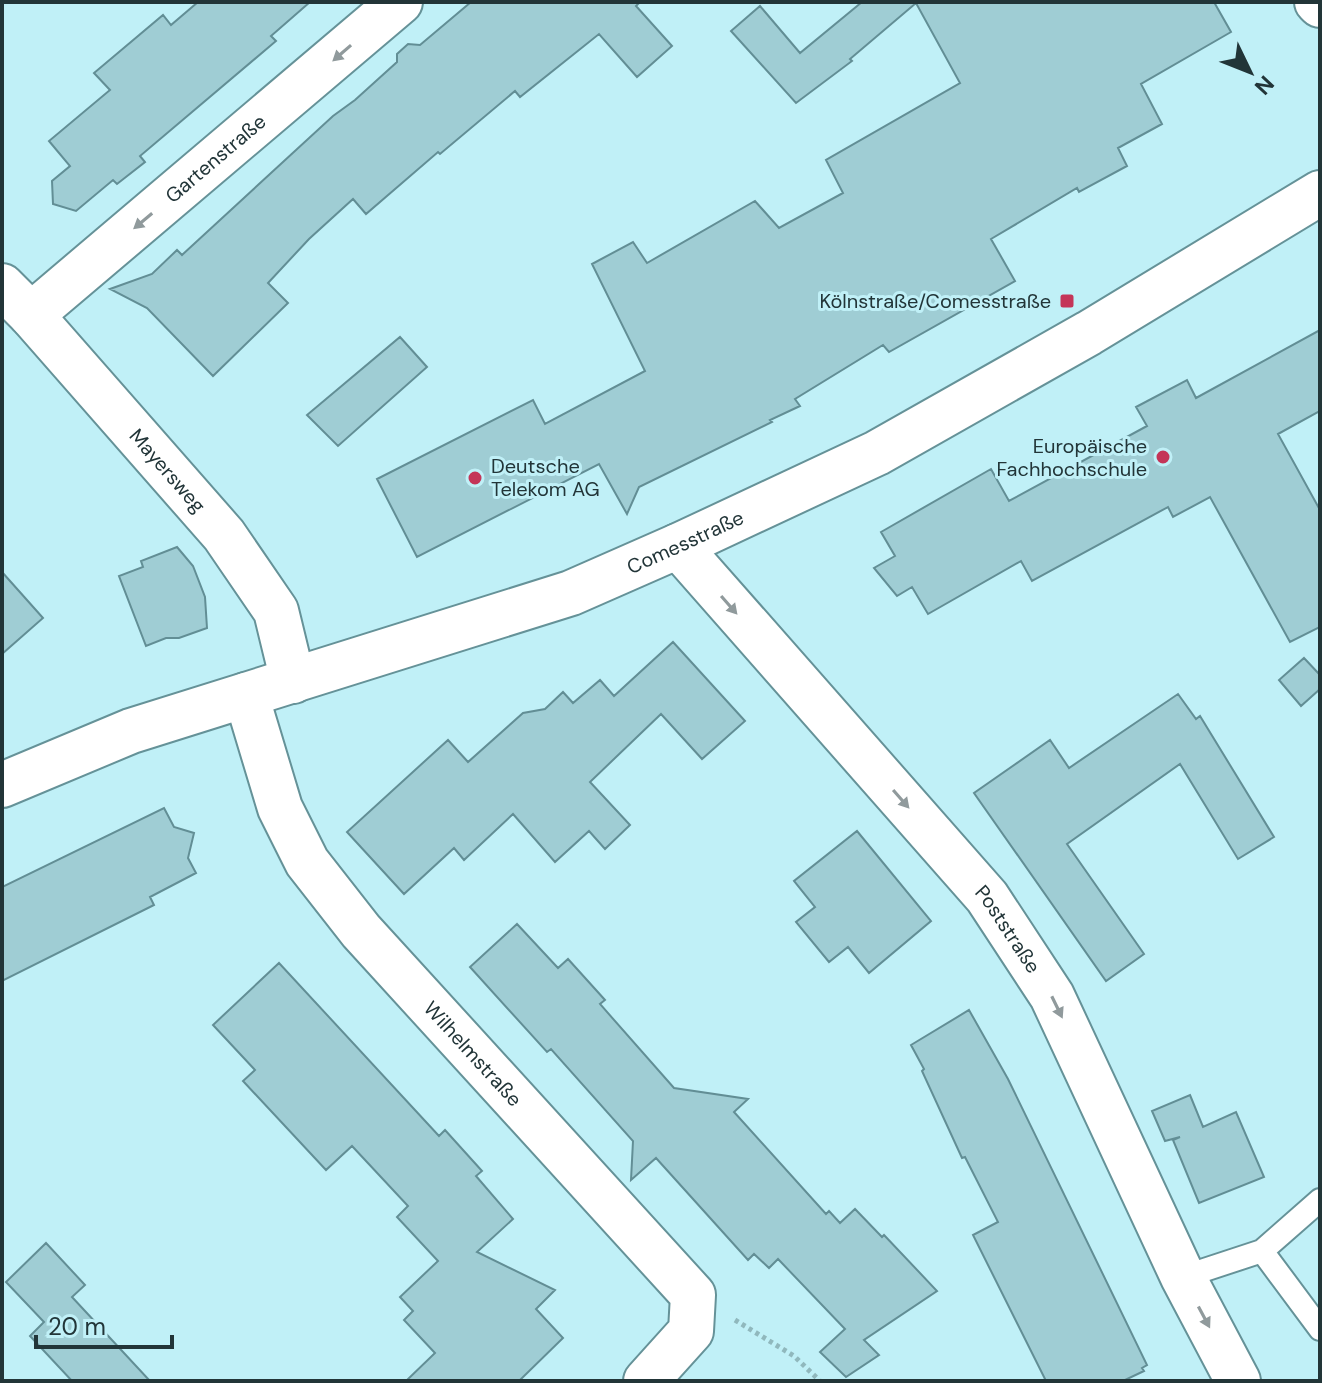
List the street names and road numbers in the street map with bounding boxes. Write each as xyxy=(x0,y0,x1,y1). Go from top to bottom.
street label: Gartenstraße xyxy=(160,108,271,208)
street label: Mayersweg xyxy=(124,423,211,518)
street label: Comesstraße xyxy=(623,504,748,580)
street label: Poststraße xyxy=(969,880,1046,978)
street label: Wilhelmstraße xyxy=(418,995,528,1112)

